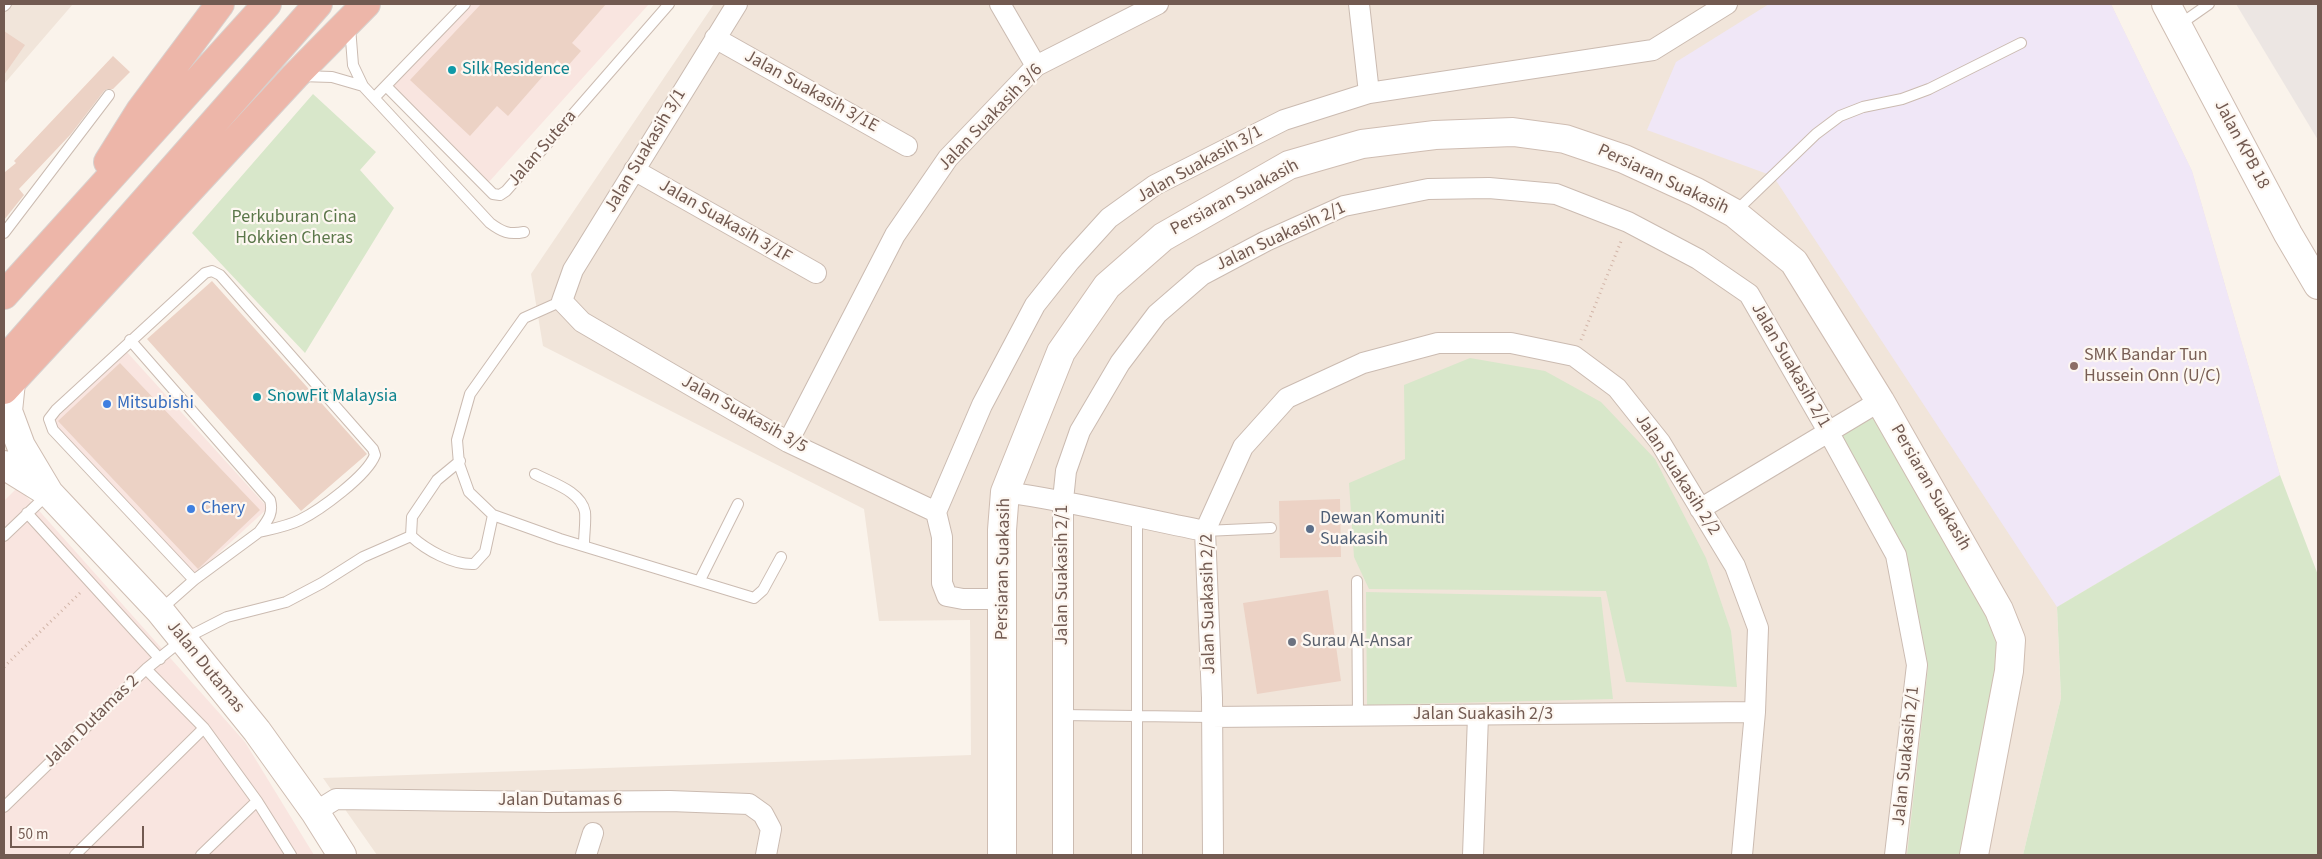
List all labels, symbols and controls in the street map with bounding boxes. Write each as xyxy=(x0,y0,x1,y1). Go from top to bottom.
street label: Jalan Suakasih 3/1E xyxy=(740,46,882,138)
place label: Silk Residence xyxy=(462,59,570,81)
street label: Jalan Suakasih 3/6 xyxy=(934,60,1048,176)
marker: Silk Residence xyxy=(446,64,458,76)
street label: Jalan Suakasih 3/1 xyxy=(601,85,691,217)
street label: Jalan KPB 18 xyxy=(2209,97,2273,193)
street label: Jalan Sutera xyxy=(504,106,582,192)
street label: Jalan Suakasih 3/1 xyxy=(1133,121,1267,209)
street label: Persiaran Suakasih xyxy=(1594,140,1732,220)
street label: Persiaran Suakasih xyxy=(1167,155,1303,241)
street label: Jalan Suakasih 3/1F xyxy=(655,175,795,269)
street label: Jalan Suakasih 2/1 xyxy=(1213,197,1349,277)
park label: Perkuburan Cina Hokkien Cheras xyxy=(231,207,357,250)
street label: Jalan Suakasih 2/1 xyxy=(1745,300,1835,432)
place label: SMK Bandar Tun Hussein Onn (U/C) xyxy=(2084,345,2221,388)
marker: SMK Bandar Tun Hussein Onn (U/C) xyxy=(2068,360,2080,372)
street label: Jalan Suakasih 3/5 xyxy=(677,371,811,459)
place label: SnowFit Malaysia xyxy=(267,386,397,408)
marker: SnowFit Malaysia xyxy=(251,391,263,403)
place label: Mitsubishi xyxy=(117,393,194,415)
marker: Mitsubishi xyxy=(101,398,113,410)
street label: Jalan Suakasih 2/2 xyxy=(1630,410,1724,540)
street label: Persiaran Suakasih xyxy=(1885,421,1975,555)
place label: Chery xyxy=(201,498,245,520)
street label: Persiaran Suakasih xyxy=(992,498,1016,640)
marker: Chery xyxy=(185,503,197,515)
street label: Jalan Suakasih 2/1 xyxy=(1052,505,1074,645)
place label: Dewan Komuniti Suakasih xyxy=(1320,508,1445,550)
marker: Dewan Komuniti Suakasih xyxy=(1304,523,1316,535)
street label: Jalan Suakasih 2/2 xyxy=(1197,534,1221,674)
street label: Jalan Dutamas xyxy=(161,617,249,717)
place label: Surau Al-Ansar xyxy=(1302,631,1412,653)
marker: Surau Al-Ansar xyxy=(1286,636,1298,648)
street label: Jalan Dutamas 2 xyxy=(40,671,144,773)
street label: Jalan Suakasih 2/1 xyxy=(1889,685,1925,827)
street label: Jalan Suakasih 2/3 xyxy=(1413,704,1553,726)
street label: Jalan Dutamas 6 xyxy=(498,790,622,812)
scale bar xyxy=(12,816,146,848)
text: 50 m xyxy=(18,824,48,845)

